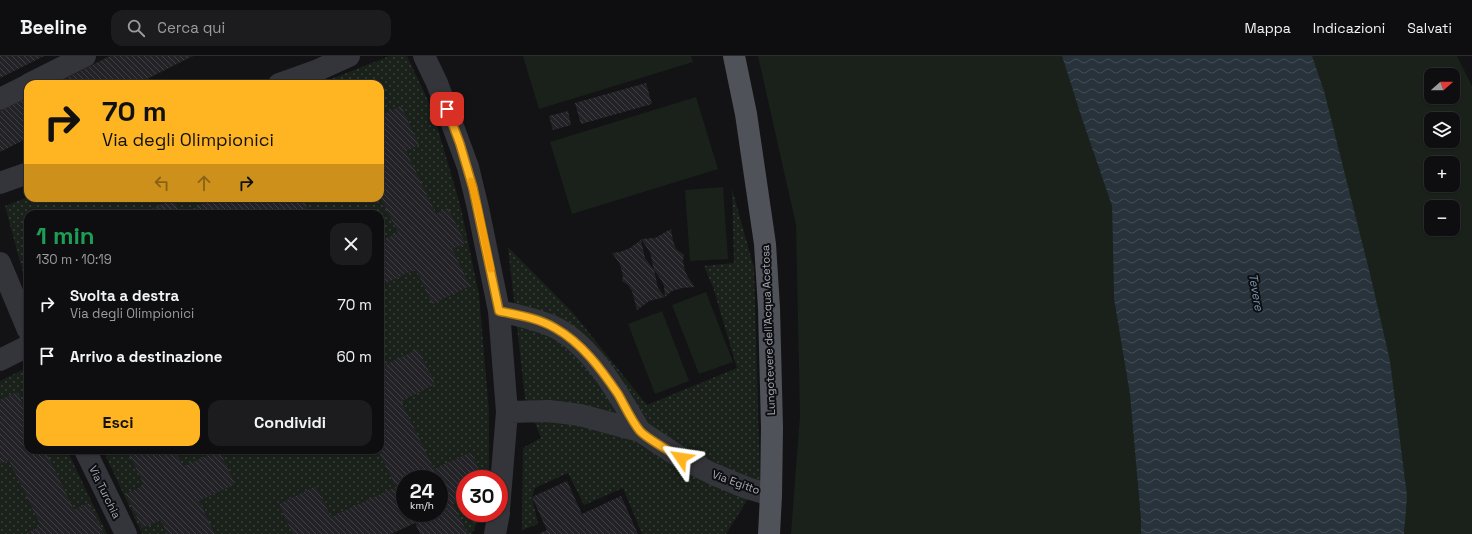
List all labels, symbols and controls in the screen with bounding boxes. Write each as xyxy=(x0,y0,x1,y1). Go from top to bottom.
search box xyxy=(111,10,391,46)
text: Beeline xyxy=(20,15,87,40)
icon: search xyxy=(125,17,147,39)
text: Cerca qui xyxy=(157,18,225,37)
text: Mappa xyxy=(1245,19,1291,37)
text: Indicazioni xyxy=(1313,19,1385,37)
text: Salvati xyxy=(1407,19,1452,37)
north arrow xyxy=(1424,68,1460,104)
map controls xyxy=(1424,68,1460,236)
pin xyxy=(430,92,464,126)
text: 70 m xyxy=(102,93,167,129)
icon: right xyxy=(36,96,88,148)
icon: arrive xyxy=(436,98,458,120)
button: layers xyxy=(1424,112,1460,148)
text: Via degli Olimpionici xyxy=(102,128,274,151)
button: + xyxy=(1424,156,1460,192)
icon: left xyxy=(151,172,173,194)
icon: ahead xyxy=(193,172,215,194)
icon: right xyxy=(235,172,257,194)
button: − xyxy=(1424,200,1460,236)
text: 1 min xyxy=(36,220,95,251)
button: close xyxy=(330,223,372,265)
street label: Lungotevere dell'Acqua Acetosa xyxy=(758,244,778,415)
text: 130 m · 10:19 xyxy=(36,251,112,268)
water label: Tevere xyxy=(1245,272,1267,313)
text: Svolta a destra xyxy=(70,286,179,305)
icon: right xyxy=(36,293,58,315)
text: 70 m xyxy=(337,295,372,314)
text: Via degli Olimpionici xyxy=(70,305,194,322)
icon: arrive xyxy=(36,345,58,367)
text: Arrivo a destinazione xyxy=(70,347,222,366)
text: 60 m xyxy=(336,347,372,366)
button: Esci xyxy=(36,400,200,446)
button: Condividi xyxy=(208,400,372,446)
position arrow xyxy=(660,437,702,479)
street label: Via Turchia xyxy=(86,463,124,521)
street label: Via Egitto xyxy=(710,467,762,497)
speed limit sign: 30 xyxy=(456,470,508,522)
text: 24 xyxy=(410,478,434,504)
text: km/h xyxy=(410,499,434,512)

